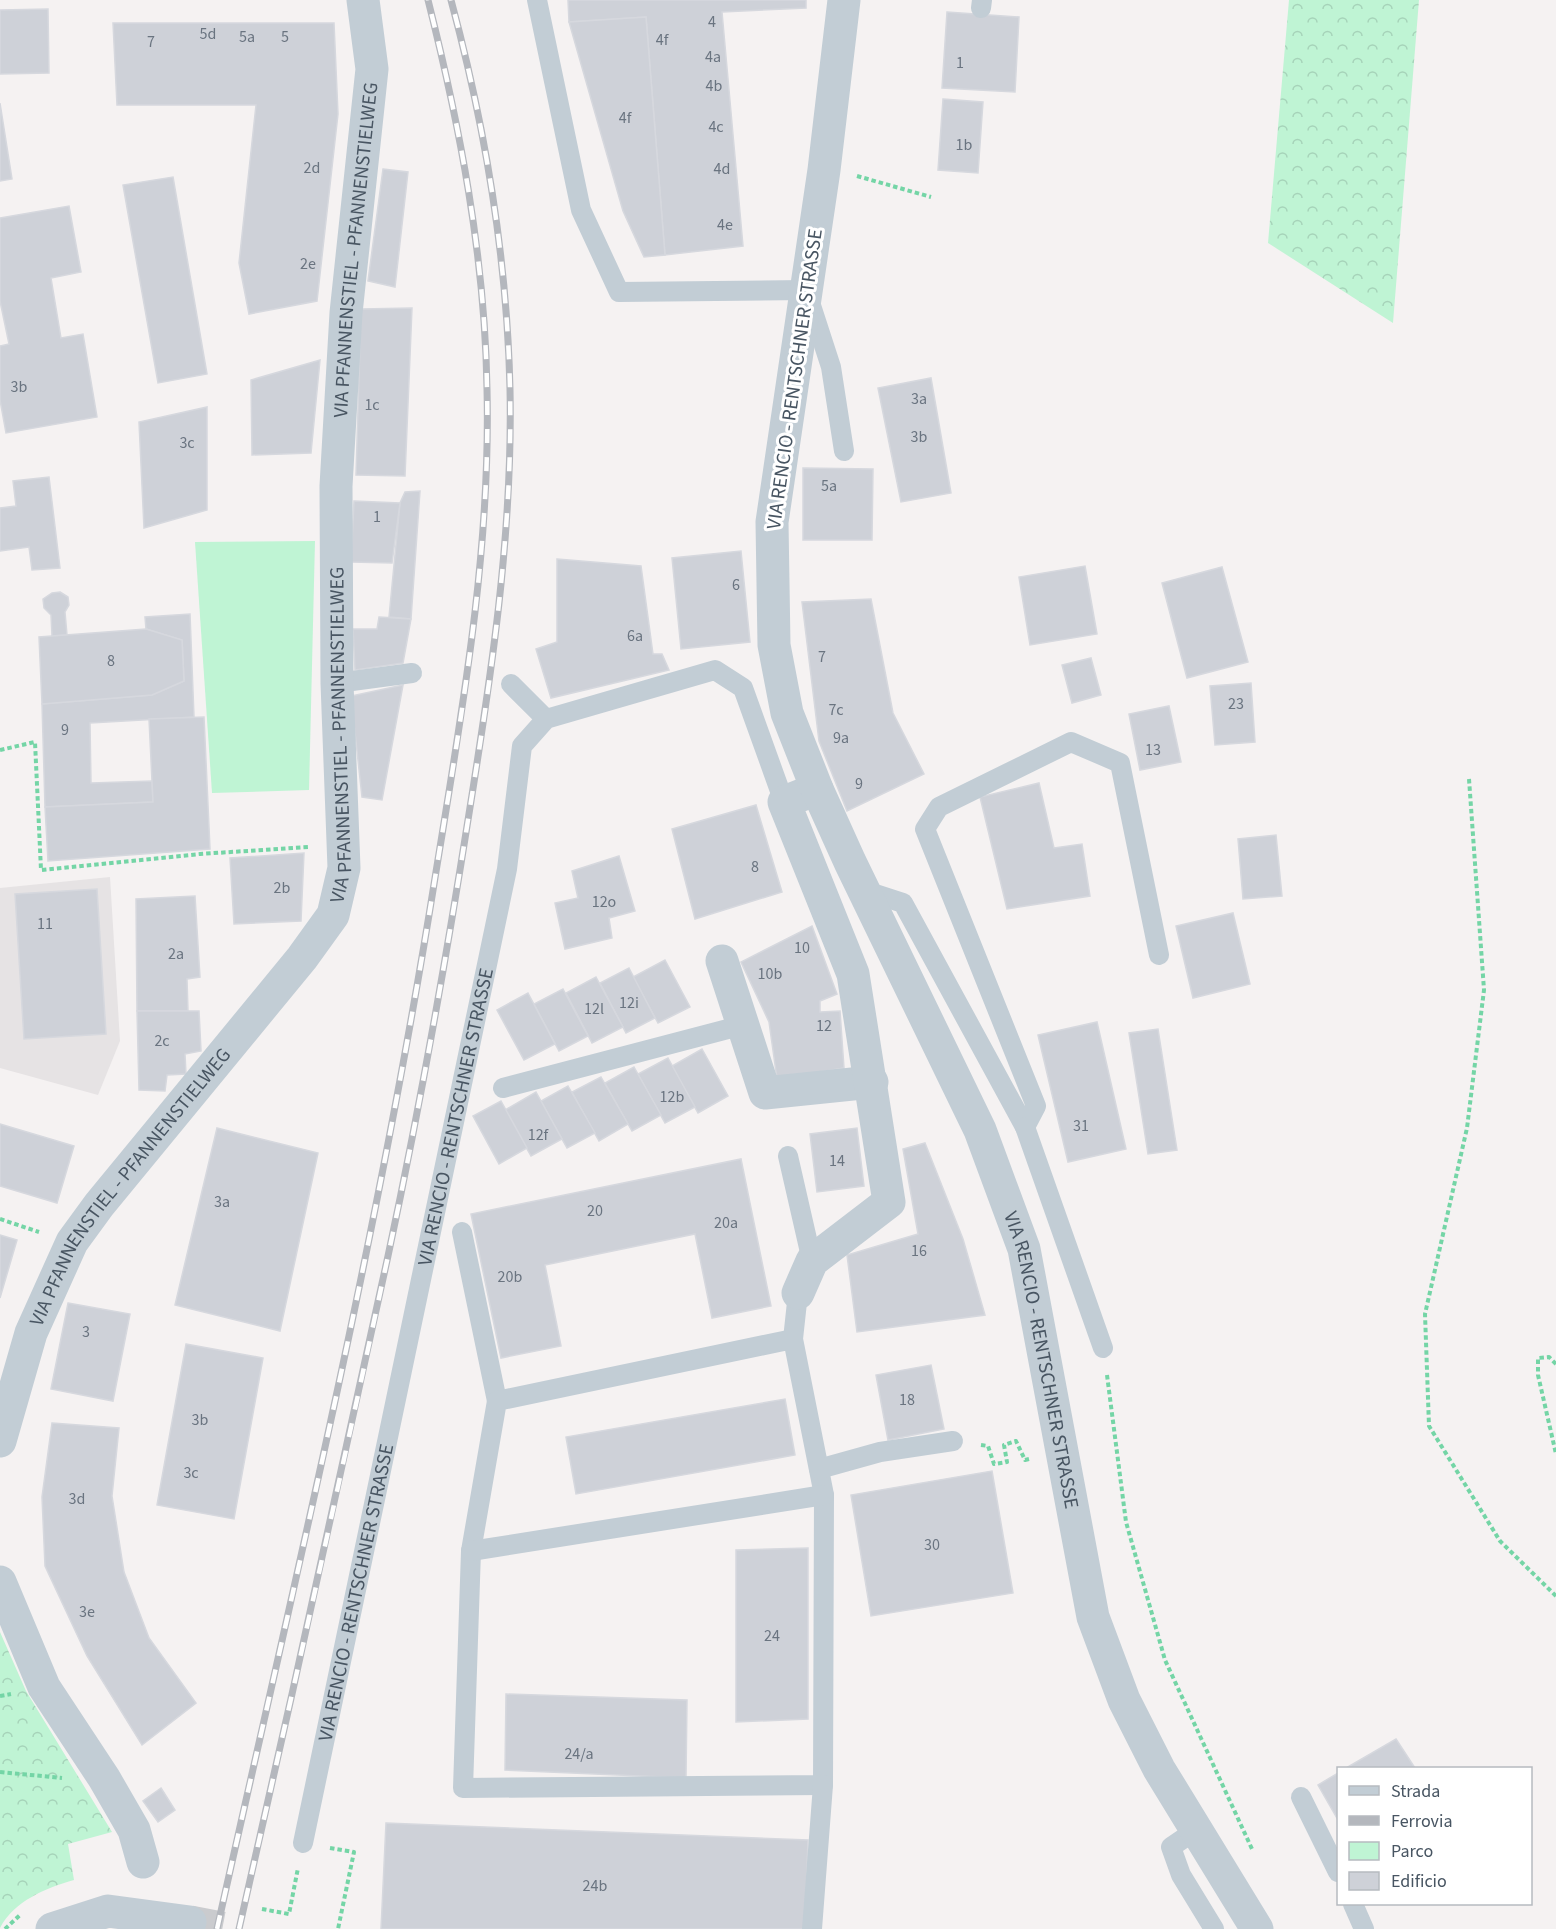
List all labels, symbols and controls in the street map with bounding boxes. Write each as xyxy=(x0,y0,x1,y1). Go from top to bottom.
house number: 4 xyxy=(708,11,716,33)
house number: 5d xyxy=(200,23,216,45)
house number: 5a xyxy=(239,26,255,48)
house number: 5 xyxy=(281,26,289,48)
house number: 4f xyxy=(656,29,670,51)
house number: 7 xyxy=(147,31,155,53)
house number: 4a xyxy=(705,46,721,68)
house number: 1 xyxy=(956,52,964,74)
house number: 4b xyxy=(706,75,723,97)
street label: VIA PFANNENSTIEL - PFANNENSTIELWEG xyxy=(327,81,385,418)
house number: 4f xyxy=(619,107,633,129)
house number: 4c xyxy=(708,116,724,138)
house number: 1b xyxy=(956,134,973,156)
house number: 2d xyxy=(304,157,320,179)
house number: 4d xyxy=(714,158,730,180)
house number: 4e xyxy=(717,214,733,236)
street label: VIA RENCIO - RENTSCHNER STRASSE xyxy=(760,227,830,531)
house number: 2e xyxy=(300,253,316,275)
house number: 3b xyxy=(11,376,28,398)
house number: 3a xyxy=(911,388,927,410)
house number: 1c xyxy=(364,394,380,416)
house number: 3b xyxy=(911,426,928,448)
house number: 3c xyxy=(179,432,195,454)
house number: 5a xyxy=(821,475,837,497)
house number: 1 xyxy=(373,506,381,528)
street label: VIA PFANNENSTIEL - PFANNENSTIELWEG xyxy=(323,567,359,906)
house number: 6 xyxy=(732,574,740,596)
house number: 6a xyxy=(627,625,643,647)
house number: 7 xyxy=(818,646,826,668)
house number: 8 xyxy=(107,650,115,672)
house number: 23 xyxy=(1228,693,1244,715)
house number: 7c xyxy=(828,699,844,721)
house number: 9 xyxy=(61,719,69,741)
house number: 9a xyxy=(833,727,849,749)
house number: 13 xyxy=(1145,739,1161,761)
house number: 9 xyxy=(855,773,863,795)
house number: 8 xyxy=(751,856,759,878)
house number: 2b xyxy=(274,877,291,899)
house number: 12o xyxy=(592,891,616,913)
house number: 11 xyxy=(37,913,53,935)
house number: 10 xyxy=(794,937,810,959)
house number: 2a xyxy=(168,943,184,965)
house number: 10b xyxy=(758,963,783,985)
street label: VIA RENCIO - RENTSCHNER STRASSE xyxy=(411,966,501,1268)
house number: 12i xyxy=(619,992,639,1014)
house number: 12l xyxy=(584,998,604,1020)
house number: 12 xyxy=(816,1015,832,1037)
house number: 2c xyxy=(154,1030,170,1052)
street label: VIA PFANNENSTIEL - PFANNENSTIELWEG xyxy=(23,1042,238,1331)
house number: 12b xyxy=(660,1086,685,1108)
house number: 31 xyxy=(1073,1115,1089,1137)
house number: 12f xyxy=(528,1124,550,1146)
house number: 14 xyxy=(829,1150,845,1172)
house number: 3a xyxy=(214,1191,230,1213)
house number: 20 xyxy=(587,1200,603,1222)
street label: VIA RENCIO - RENTSCHNER STRASSE xyxy=(996,1207,1085,1511)
house number: 20a xyxy=(714,1212,738,1234)
house number: 16 xyxy=(911,1240,927,1262)
house number: 20b xyxy=(498,1266,523,1288)
house number: 3 xyxy=(82,1321,90,1343)
house number: 18 xyxy=(899,1389,915,1411)
house number: 3b xyxy=(192,1409,209,1431)
street label: VIA RENCIO - RENTSCHNER STRASSE xyxy=(312,1441,401,1744)
house number: 3c xyxy=(183,1462,199,1484)
house number: 3d xyxy=(69,1488,85,1510)
house number: 30 xyxy=(924,1534,940,1556)
house number: 3e xyxy=(79,1601,95,1623)
house number: 24 xyxy=(764,1625,780,1647)
house number: 24/a xyxy=(564,1743,594,1765)
legend xyxy=(1337,1767,1532,1905)
text: Strada xyxy=(1391,1779,1440,1804)
text: Ferrovia xyxy=(1391,1809,1452,1834)
text: Parco xyxy=(1391,1839,1433,1864)
text: Edificio xyxy=(1391,1869,1447,1894)
house number: 24b xyxy=(583,1875,608,1897)

